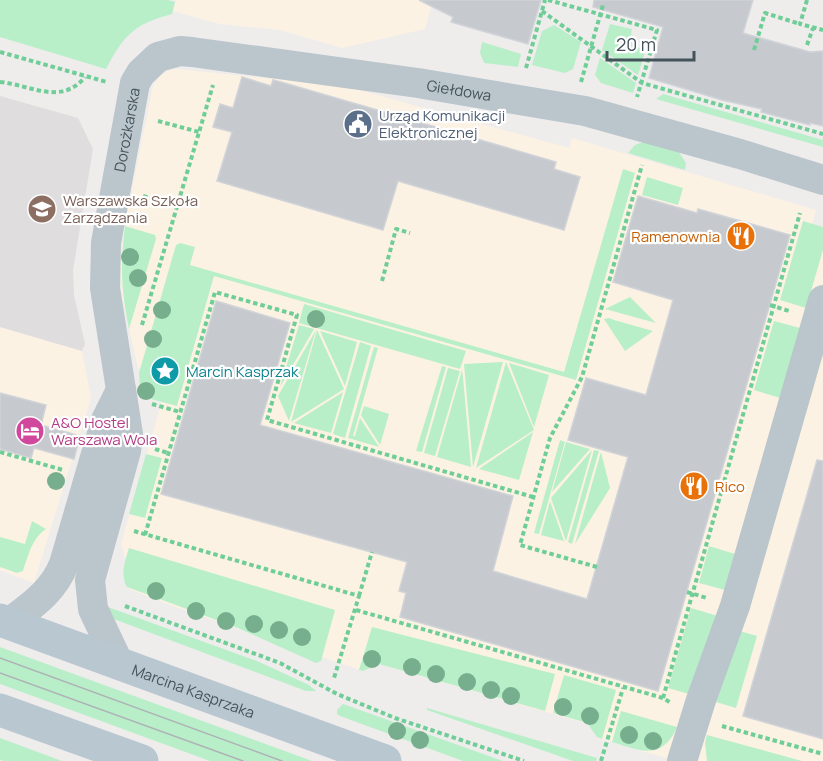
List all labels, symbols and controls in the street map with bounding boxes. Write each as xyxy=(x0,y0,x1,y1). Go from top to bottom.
scale bar xyxy=(607,24,694,62)
text: 20 m xyxy=(616,32,656,56)
street label: Giełdowa xyxy=(425,74,493,106)
street label: Dorożkarska xyxy=(109,86,144,174)
place label: Urząd Komunikacji Elektronicznej xyxy=(379,105,505,143)
public building icon: Urząd Komunikacji Elektronicznej xyxy=(342,108,374,140)
place label: Warszawska Szkoła Zarządzania xyxy=(63,190,198,228)
school or university icon: Warszawska Szkoła Zarządzania xyxy=(26,193,58,225)
restaurant icon: Ramenownia xyxy=(725,220,757,252)
place label: Ramenownia xyxy=(631,226,720,247)
place icon: Marcin Kasprzak xyxy=(149,355,181,387)
place label: Marcin Kasprzak xyxy=(186,361,299,382)
place label: A&O Hostel Warszawa Wola xyxy=(51,412,157,450)
hotel icon: A&O Hostel Warszawa Wola xyxy=(14,415,46,447)
restaurant icon: Rico xyxy=(678,470,710,502)
place label: Rico xyxy=(715,476,745,497)
street label: Marcina Kasprzaka xyxy=(129,659,258,723)

